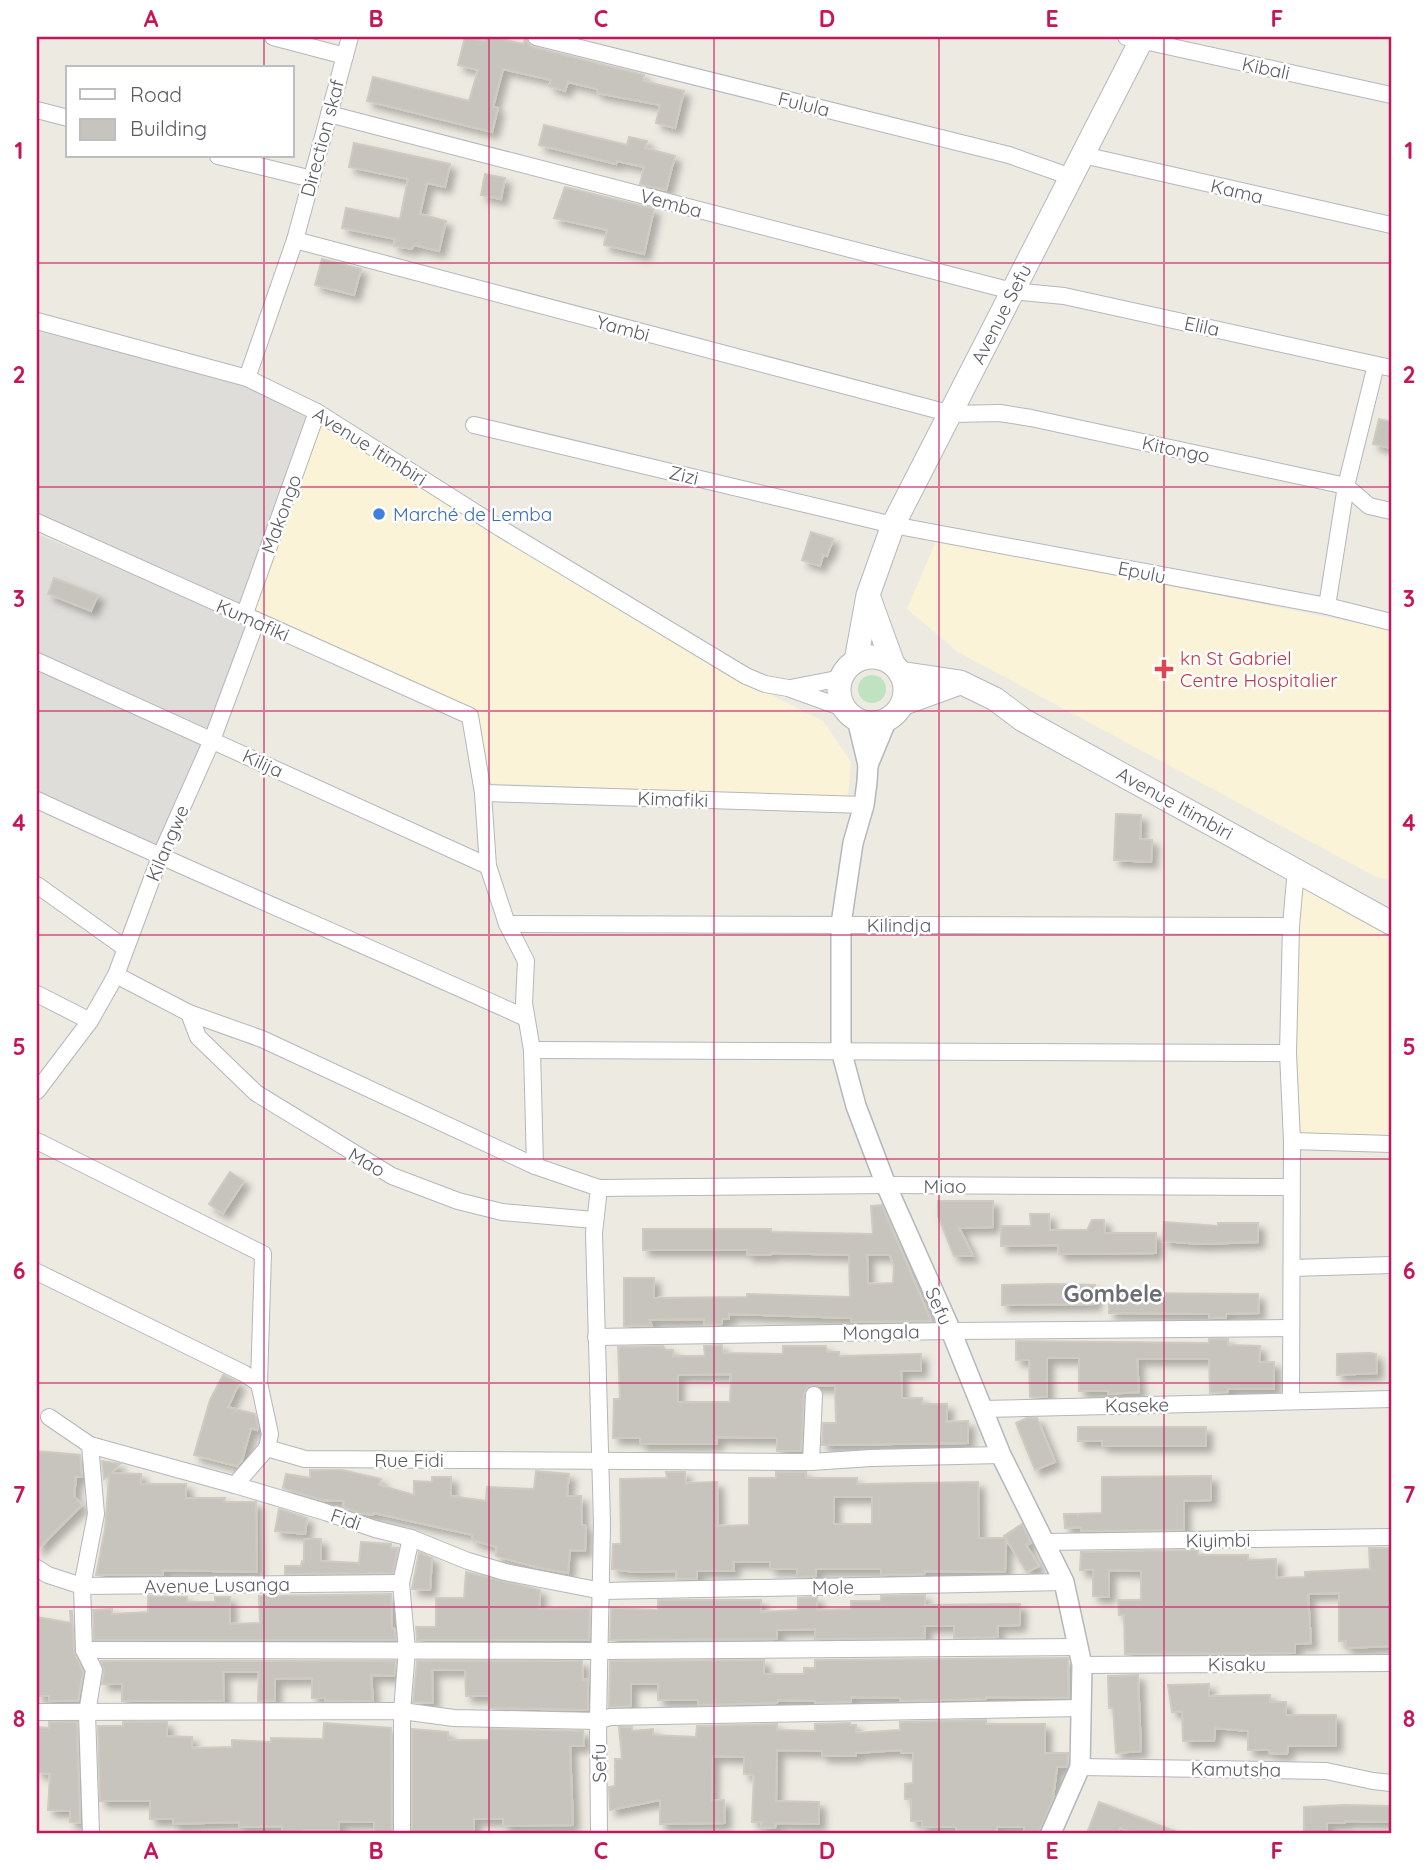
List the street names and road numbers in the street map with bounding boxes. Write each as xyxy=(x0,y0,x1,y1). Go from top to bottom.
street label: Kibali xyxy=(1240,51,1292,85)
street label: Direction skaf xyxy=(295,76,349,199)
street label: Fulula xyxy=(776,86,832,122)
street label: Kama xyxy=(1208,173,1266,209)
street label: Vemba xyxy=(637,183,705,223)
street label: Avenue Sefu xyxy=(966,260,1036,368)
street label: Yambi xyxy=(594,309,652,347)
street label: Elila xyxy=(1182,311,1222,341)
street label: Avenue Itimbiri xyxy=(309,401,431,491)
street label: Kitongo xyxy=(1140,430,1212,468)
street label: Zizi xyxy=(667,460,701,490)
street label: Makongo xyxy=(256,471,306,557)
street label: Epulu xyxy=(1116,556,1168,588)
street label: Kumafiki xyxy=(213,593,293,647)
street label: Kilija xyxy=(239,743,287,783)
street label: Avenue Itimbiri xyxy=(1112,761,1238,845)
street label: Kimafiki xyxy=(637,786,709,812)
street label: Kilangwe xyxy=(140,801,194,885)
street label: Kilindja xyxy=(867,913,931,937)
street label: Mao xyxy=(344,1142,390,1182)
street label: Miao xyxy=(924,1174,966,1198)
street label: Sefu xyxy=(920,1283,958,1329)
street label: Mongala xyxy=(842,1319,920,1345)
street label: Kaseke xyxy=(1105,1392,1169,1418)
street label: Rue Fidi xyxy=(374,1448,444,1472)
street label: Fidi xyxy=(328,1503,364,1535)
street label: Kiyimbi xyxy=(1185,1527,1251,1553)
street label: Avenue Lusanga xyxy=(144,1572,290,1598)
street label: Mole xyxy=(812,1575,854,1599)
street label: Kisaku xyxy=(1208,1652,1266,1676)
street label: Sefu xyxy=(587,1743,611,1783)
street label: Kamutsha xyxy=(1191,1756,1281,1782)

